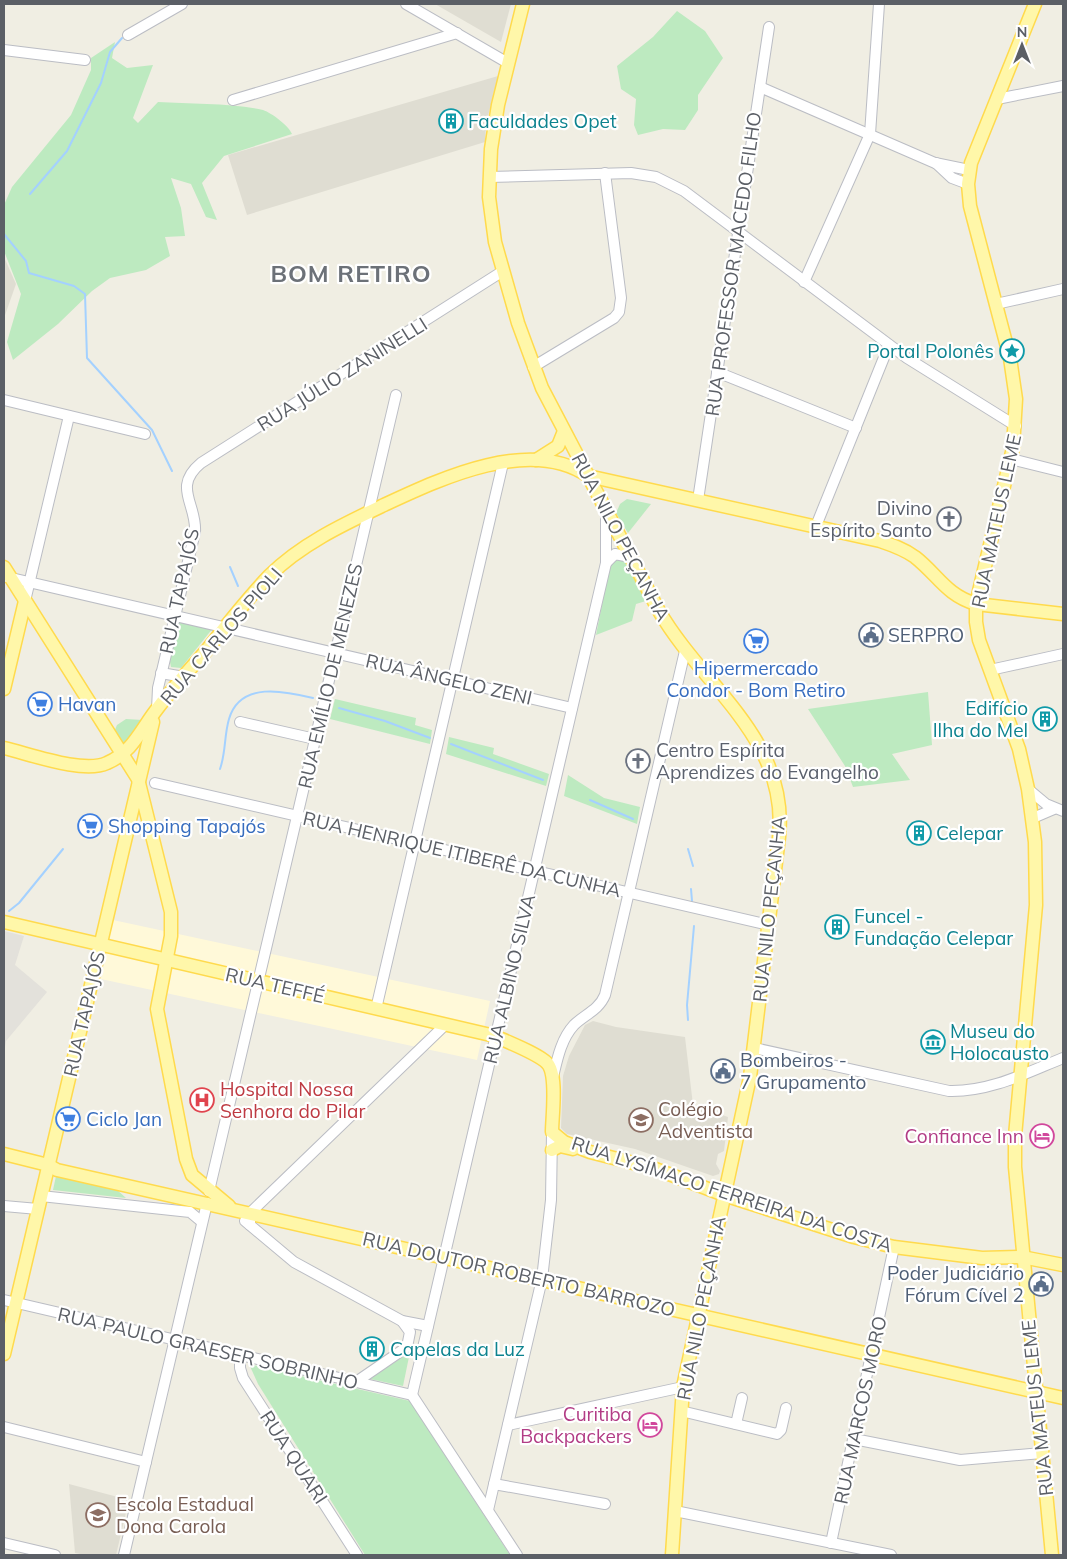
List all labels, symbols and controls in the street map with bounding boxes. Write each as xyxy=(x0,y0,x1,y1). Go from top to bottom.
north arrow xyxy=(997,20,1047,70)
text: N xyxy=(1017,23,1027,41)
building icon: Faculdades Opet xyxy=(438,108,464,134)
place label: Faculdades Opet xyxy=(468,109,617,133)
street label: RUA PROFESSOR MACEDO FILHO xyxy=(700,110,766,418)
district label: BOM RETIRO xyxy=(270,258,432,288)
street label: RUA JÚLIO ZANINELLI xyxy=(252,312,432,436)
place icon: Portal Polonês xyxy=(999,338,1025,364)
place label: Portal Polonês xyxy=(867,339,994,363)
street label: RUA MATEUS LEME xyxy=(966,432,1026,610)
street label: RUA NILO PEÇANHA xyxy=(566,449,676,625)
place label: Divino Espírito Santo xyxy=(810,496,932,542)
church icon: Divino Espírito Santo xyxy=(936,506,962,532)
street label: RUA TAPAJÓS xyxy=(154,526,204,656)
street label: RUA EMÍLIO DE MENEZES xyxy=(292,561,368,791)
street label: RUA CARLOS PIOLI xyxy=(155,562,287,710)
public building icon: SERPRO xyxy=(858,622,884,648)
place label: SERPRO xyxy=(888,623,964,647)
supermarket icon: Hipermercado Condor - Bom Retiro xyxy=(743,628,769,654)
street label: RUA ÂNGELO ZENI xyxy=(363,648,535,710)
place label: Hipermercado Condor - Bom Retiro xyxy=(667,656,845,702)
supermarket icon: Havan xyxy=(27,691,53,717)
place label: Havan xyxy=(58,692,116,716)
place label: Edifício Ilha do Mel xyxy=(933,696,1028,742)
building icon: Edifício Ilha do Mel xyxy=(1032,706,1058,732)
place label: Centro Espírita Aprendizes do Evangelho xyxy=(656,738,879,784)
church icon: Centro Espírita Aprendizes do Evangelho xyxy=(625,748,651,774)
street label: RUA HENRIQUE ITIBERÊ DA CUNHA xyxy=(301,806,623,902)
supermarket icon: Shopping Tapajós xyxy=(77,813,103,839)
place label: Shopping Tapajós xyxy=(108,814,266,838)
street label: RUA NILO PEÇANHA xyxy=(747,815,791,1003)
building icon: Celepar xyxy=(906,820,932,846)
place label: Celepar xyxy=(936,821,1003,845)
street label: RUA ALBINO SILVA xyxy=(478,892,540,1066)
place label: Funcel - Fundação Celepar xyxy=(854,904,1013,950)
building icon: Funcel - Fundação Celepar xyxy=(824,914,850,940)
street label: RUA TAPAJÓS xyxy=(58,949,110,1079)
street label: RUA TEFFÉ xyxy=(223,962,327,1008)
place label: Museu do Holocausto xyxy=(950,1019,1049,1065)
museum icon: Museu do Holocausto xyxy=(920,1029,946,1055)
place label: Bombeiros - 7 Grupamento xyxy=(740,1048,866,1094)
public building icon: Bombeiros - 7 Grupamento xyxy=(710,1058,736,1084)
place label: Hospital Nossa Senhora do Pilar xyxy=(220,1077,365,1123)
hospital icon: Hospital Nossa Senhora do Pilar xyxy=(189,1087,215,1113)
place label: Colégio Adventista xyxy=(658,1097,753,1143)
supermarket icon: Ciclo Jan xyxy=(55,1106,81,1132)
place label: Ciclo Jan xyxy=(86,1107,162,1131)
school or university icon: Colégio Adventista xyxy=(628,1107,654,1133)
hotel icon: Confiance Inn xyxy=(1029,1123,1055,1149)
place label: Confiance Inn xyxy=(905,1124,1024,1148)
street label: RUA LYSÍMACO FERREIRA DA COSTA xyxy=(569,1131,895,1257)
street label: RUA NILO PEÇANHA xyxy=(671,1214,731,1402)
street label: RUA DOUTOR ROBERTO BARROZO xyxy=(360,1226,678,1322)
place label: Poder Judiciário Fórum Cível 2 xyxy=(887,1261,1024,1307)
public building icon: Poder Judiciário Fórum Cível 2 xyxy=(1028,1271,1054,1297)
street label: RUA PAULO GRAESER SOBRINHO xyxy=(55,1302,361,1394)
street label: RUA MARCOS MORO xyxy=(828,1314,892,1506)
street label: RUA MATEUS LEME xyxy=(1016,1319,1058,1497)
building icon: Capelas da Luz xyxy=(359,1336,385,1362)
place label: Capelas da Luz xyxy=(390,1337,525,1361)
place label: Curitiba Backpackers xyxy=(520,1402,632,1448)
street label: RUA QUARI xyxy=(255,1406,333,1508)
hotel icon: Curitiba Backpackers xyxy=(637,1412,663,1438)
place label: Escola Estadual Dona Carola xyxy=(116,1492,254,1538)
school or university icon: Escola Estadual Dona Carola xyxy=(85,1502,111,1528)

